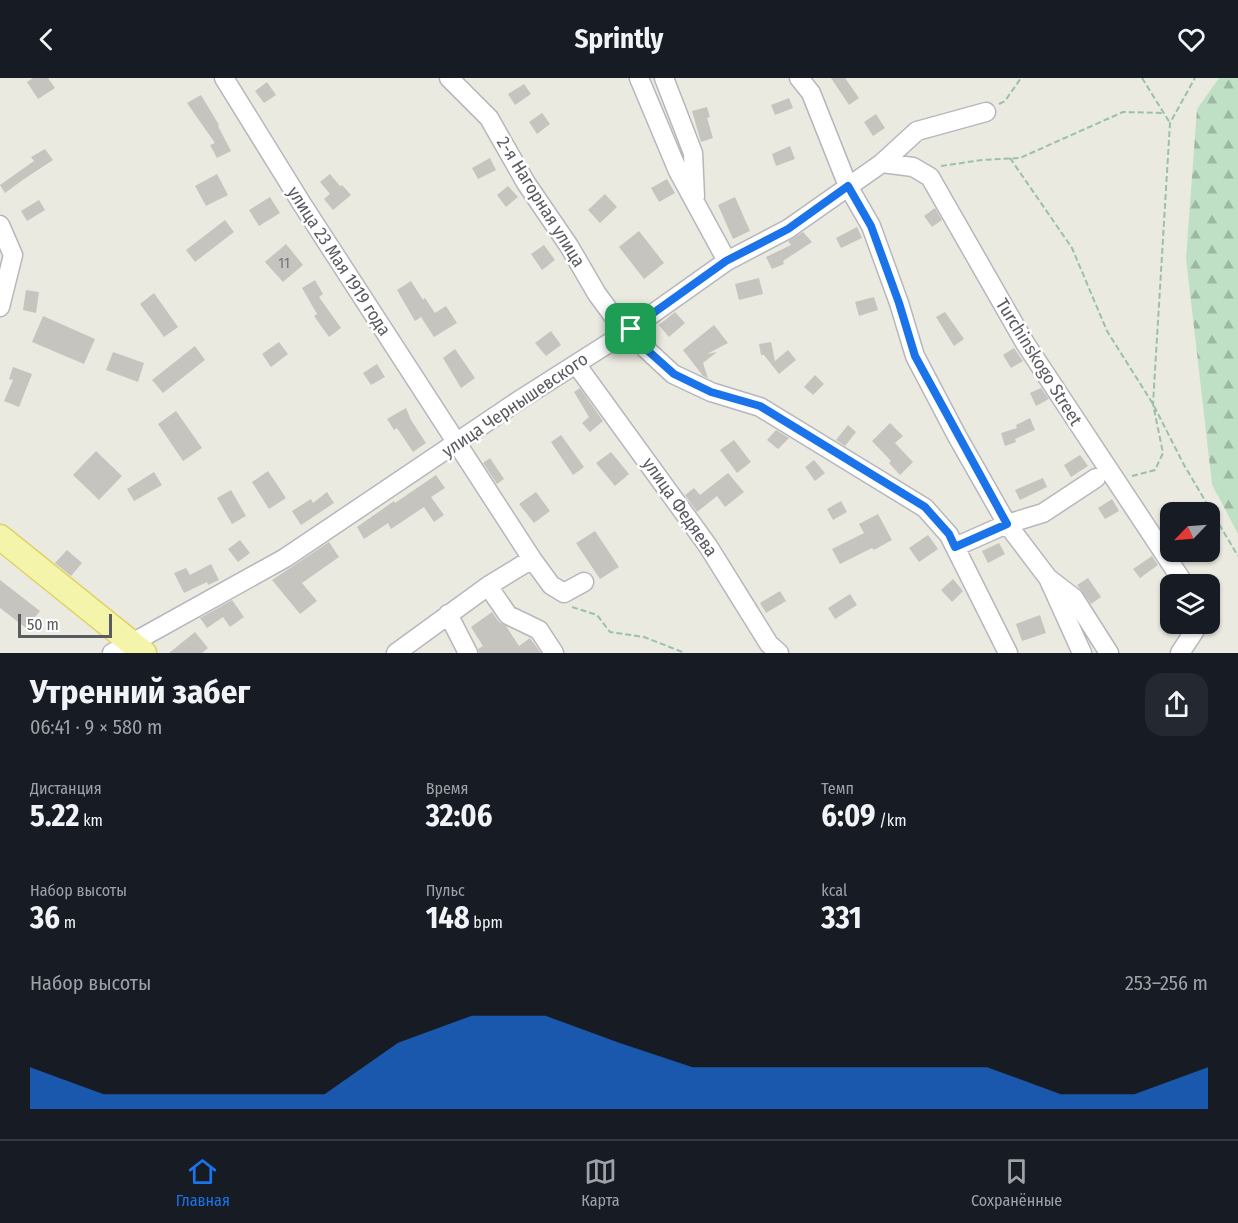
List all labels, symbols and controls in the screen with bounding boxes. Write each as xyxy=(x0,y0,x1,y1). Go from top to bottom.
icon: back xyxy=(30,23,63,56)
text: Sprintly xyxy=(575,23,663,55)
icon: heart xyxy=(1175,23,1208,56)
street label: 2-я Нагорная улица xyxy=(492,133,590,271)
street label: улица 23 Мая 1919 года xyxy=(283,182,396,340)
house number: 11 xyxy=(278,254,290,272)
street label: Turchinskogo Street xyxy=(991,294,1087,430)
pin xyxy=(605,303,656,354)
icon: arrive xyxy=(614,312,647,345)
street label: улица Чернышевского xyxy=(438,348,592,462)
street label: улица Федяева xyxy=(638,453,722,561)
north arrow xyxy=(1160,502,1220,562)
map controls xyxy=(1160,502,1220,634)
button: layers xyxy=(1160,574,1220,634)
scale bar xyxy=(18,611,112,638)
text: 50 m xyxy=(27,615,59,634)
text: Утренний забег xyxy=(30,672,250,712)
button: share xyxy=(1145,673,1208,736)
text: 06:41 · 9 × 580 m xyxy=(30,715,162,739)
text: Дистанция xyxy=(30,779,102,798)
text: Время xyxy=(426,779,469,798)
text: Темп xyxy=(821,779,854,798)
text: 5.22 xyxy=(30,798,79,834)
text: 32:06 xyxy=(426,798,492,834)
text: 6:09 xyxy=(821,798,876,834)
text: km xyxy=(79,811,103,830)
text: /km xyxy=(876,811,907,830)
text: Набор высоты xyxy=(30,881,127,900)
text: Пульс xyxy=(426,881,465,900)
text: kcal xyxy=(821,881,847,900)
text: 36 xyxy=(30,900,60,936)
text: 148 xyxy=(426,900,470,936)
text: 331 xyxy=(821,900,862,936)
text: m xyxy=(60,913,76,932)
text: bpm xyxy=(470,913,503,932)
text: Набор высоты xyxy=(30,971,151,995)
text: 253–256 m xyxy=(1125,971,1208,995)
tab: Главная xyxy=(176,1155,230,1210)
tab: Карта xyxy=(581,1155,620,1210)
tab: Сохранённые xyxy=(971,1155,1062,1210)

